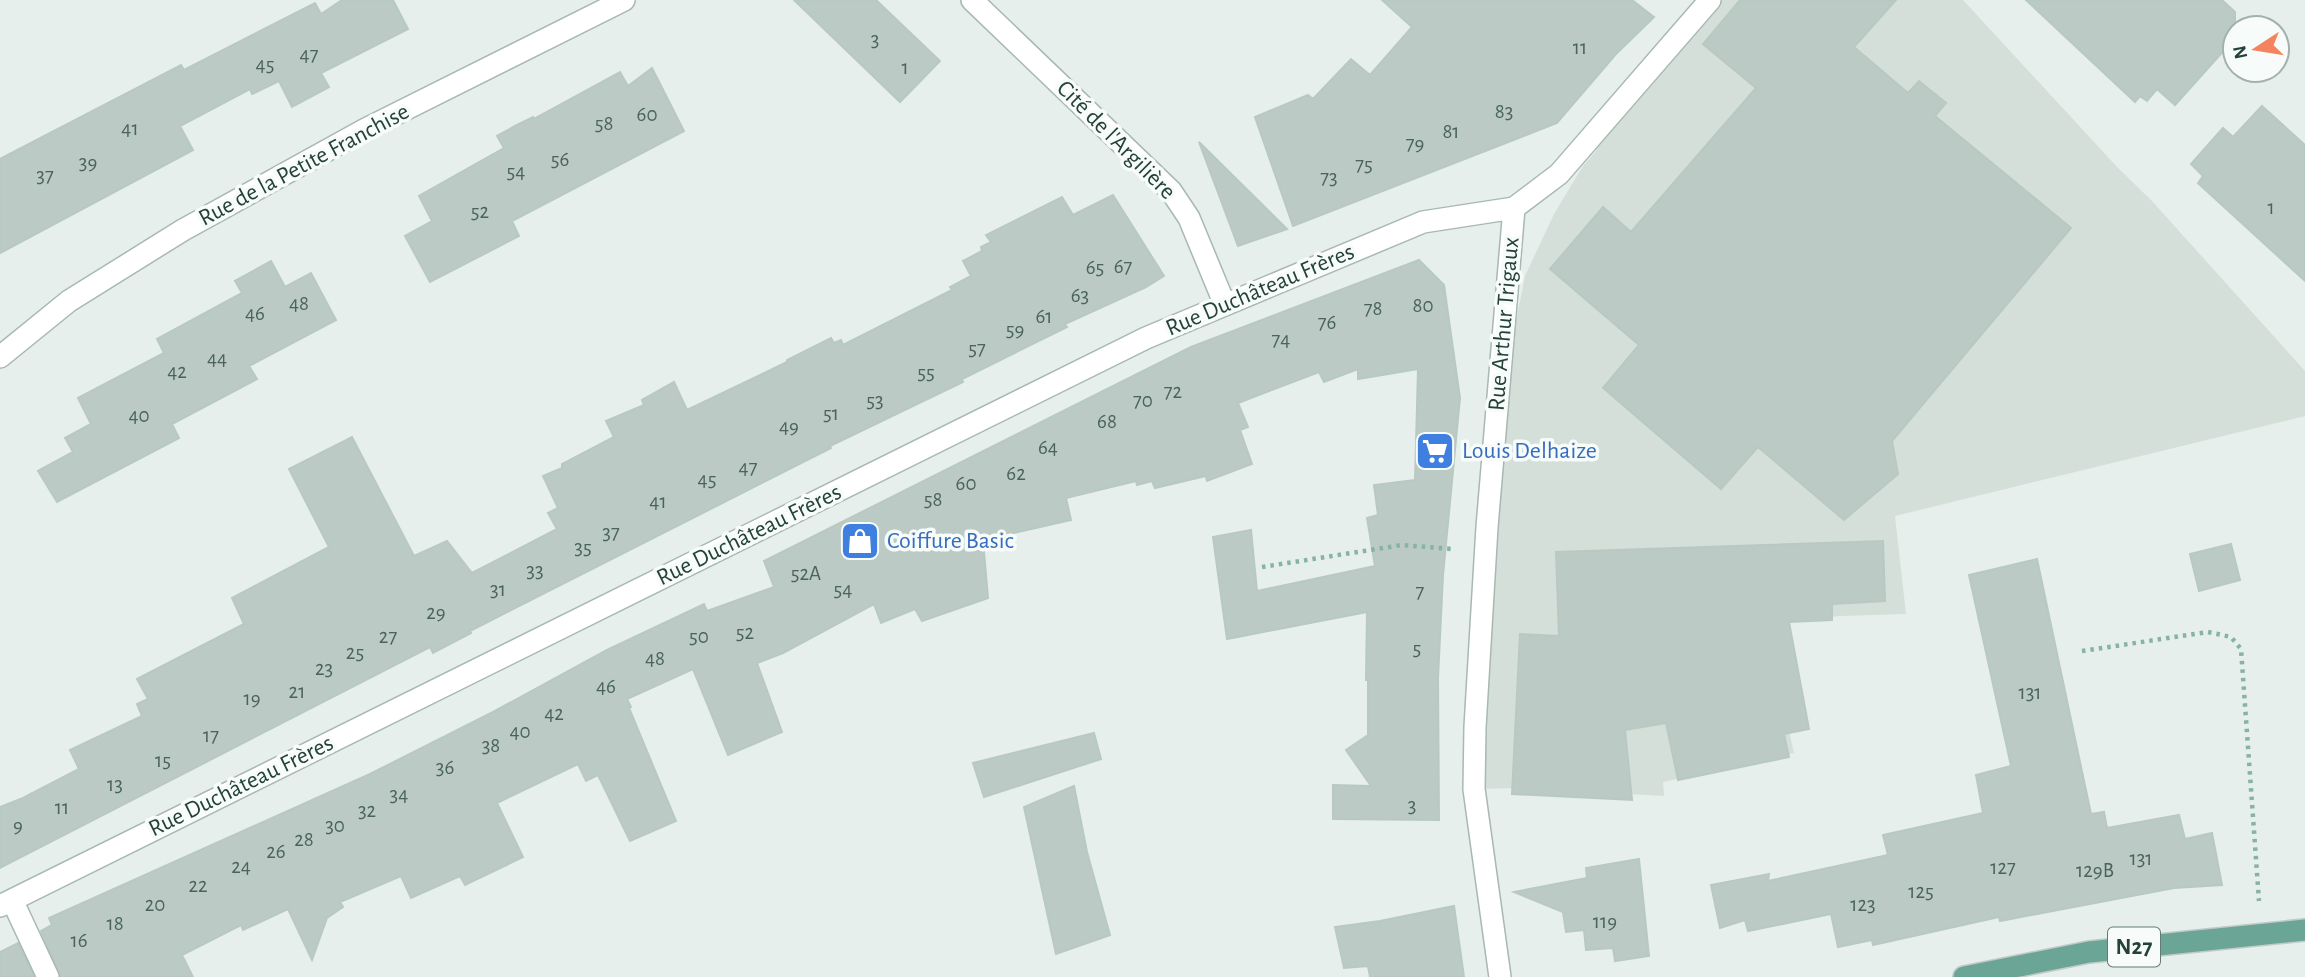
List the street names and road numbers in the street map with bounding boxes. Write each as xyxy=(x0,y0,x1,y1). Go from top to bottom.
street label: Cité de l'Argilière xyxy=(1052,76,1180,204)
street label: Rue de la Petite Franchise xyxy=(195,99,413,231)
street label: Rue Arthur Trigaux xyxy=(1484,236,1524,412)
street label: Rue Duchâteau Frères xyxy=(1162,239,1358,341)
street label: Rue Duchâteau Frères xyxy=(653,480,845,590)
street label: Rue Duchâteau Frères xyxy=(145,731,337,841)
road number: N27 xyxy=(2108,928,2160,966)

